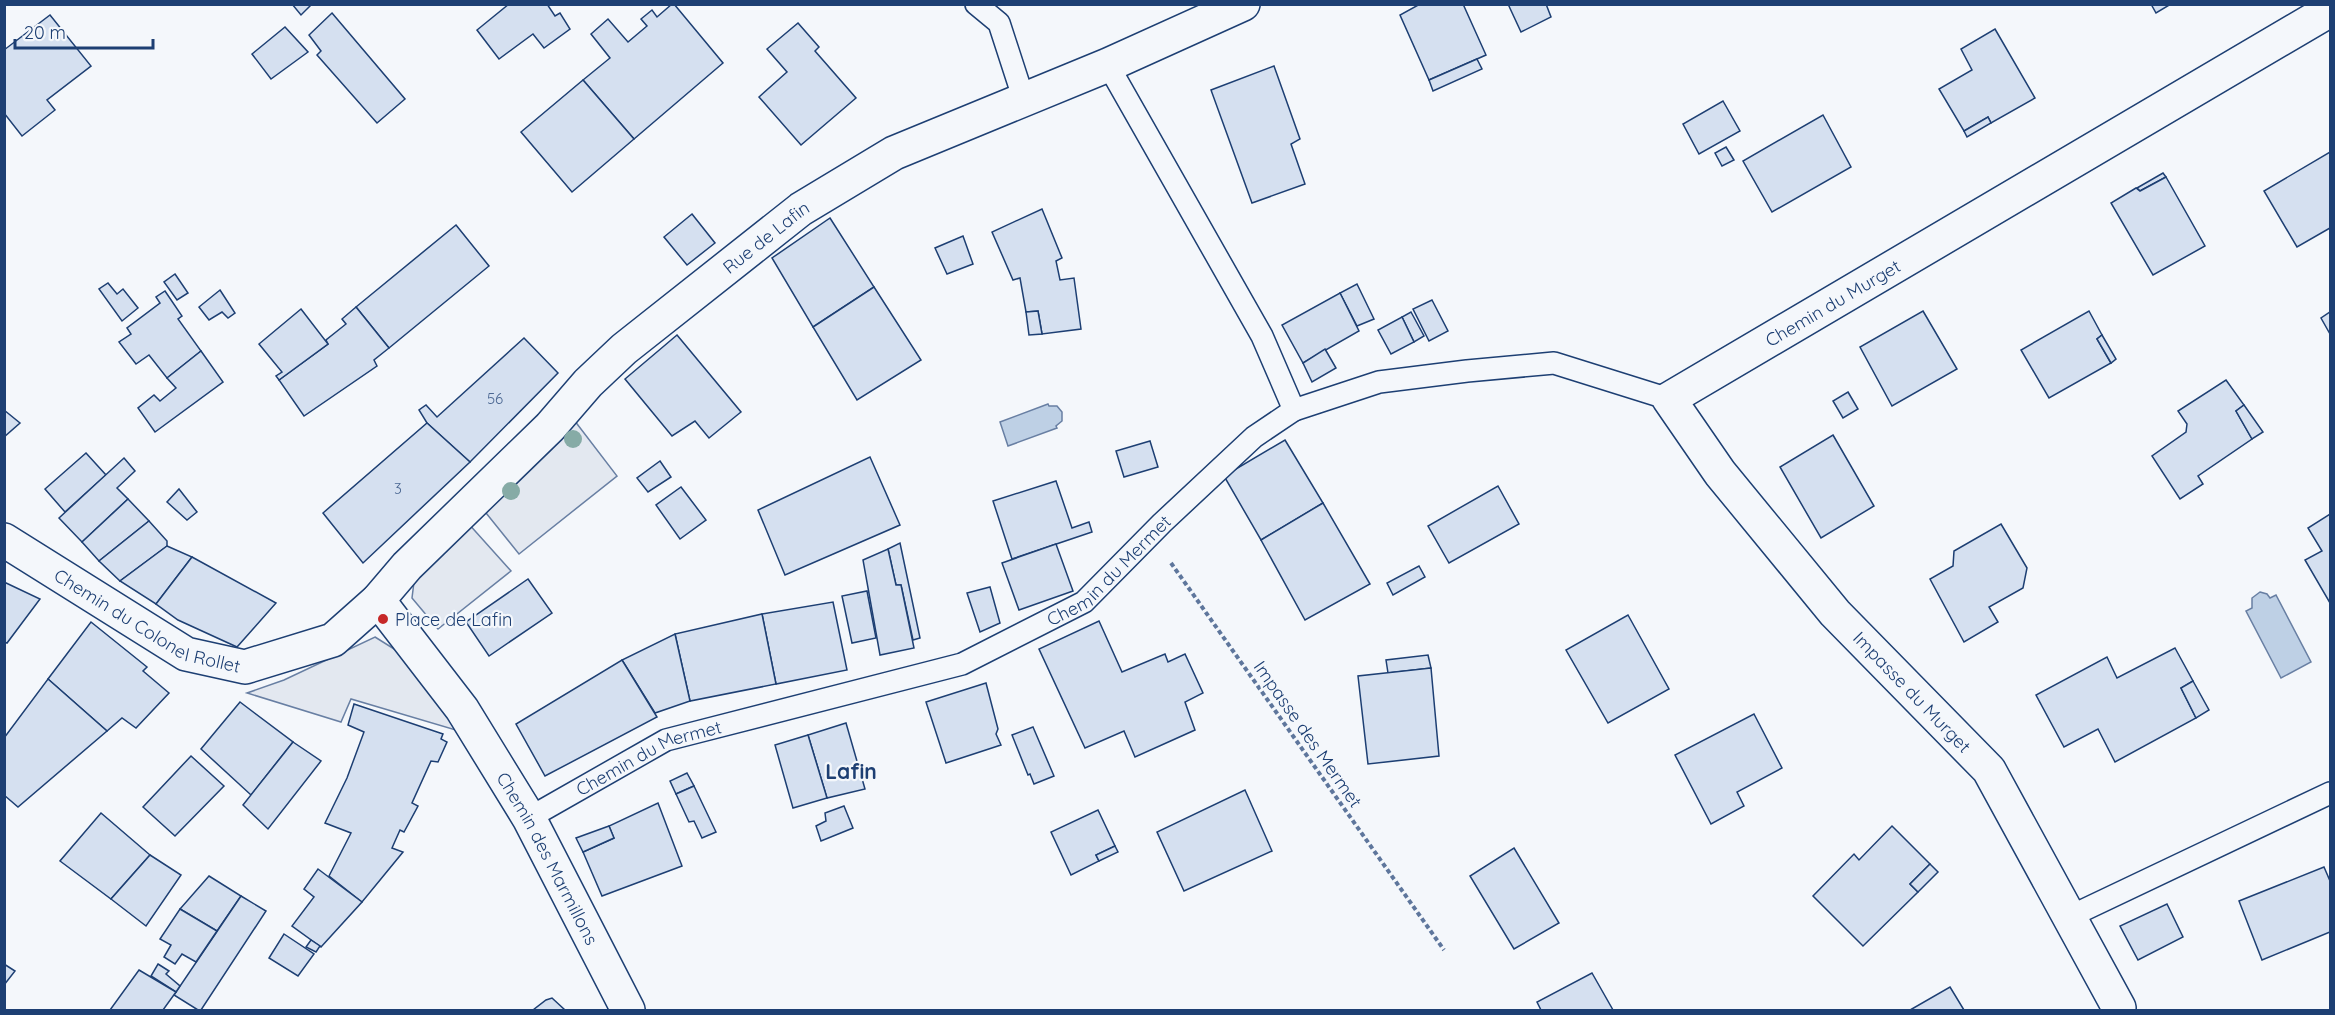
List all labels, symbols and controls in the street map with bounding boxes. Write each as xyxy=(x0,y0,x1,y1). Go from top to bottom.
scale bar xyxy=(15,12,153,50)
text: 20 m xyxy=(24,21,66,44)
street label: Rue de Lafin xyxy=(718,195,813,278)
street label: Chemin du Murget xyxy=(1761,254,1904,351)
house number: 56 xyxy=(487,389,503,408)
house number: 3 xyxy=(394,479,402,498)
street label: Chemin du Mermet xyxy=(1043,510,1175,631)
street label: Chemin du Colonel Rollet xyxy=(50,563,243,677)
place label: Place de Lafin xyxy=(395,608,512,631)
marker: Place de Lafin xyxy=(376,612,390,626)
street label: Impasse du Murget xyxy=(1848,626,1976,758)
street label: Impasse des Mermet xyxy=(1249,656,1367,812)
street label: Chemin du Mermet xyxy=(572,715,724,800)
district label: Lafin xyxy=(825,758,877,784)
street label: Chemin des Marmillons xyxy=(492,768,604,949)

